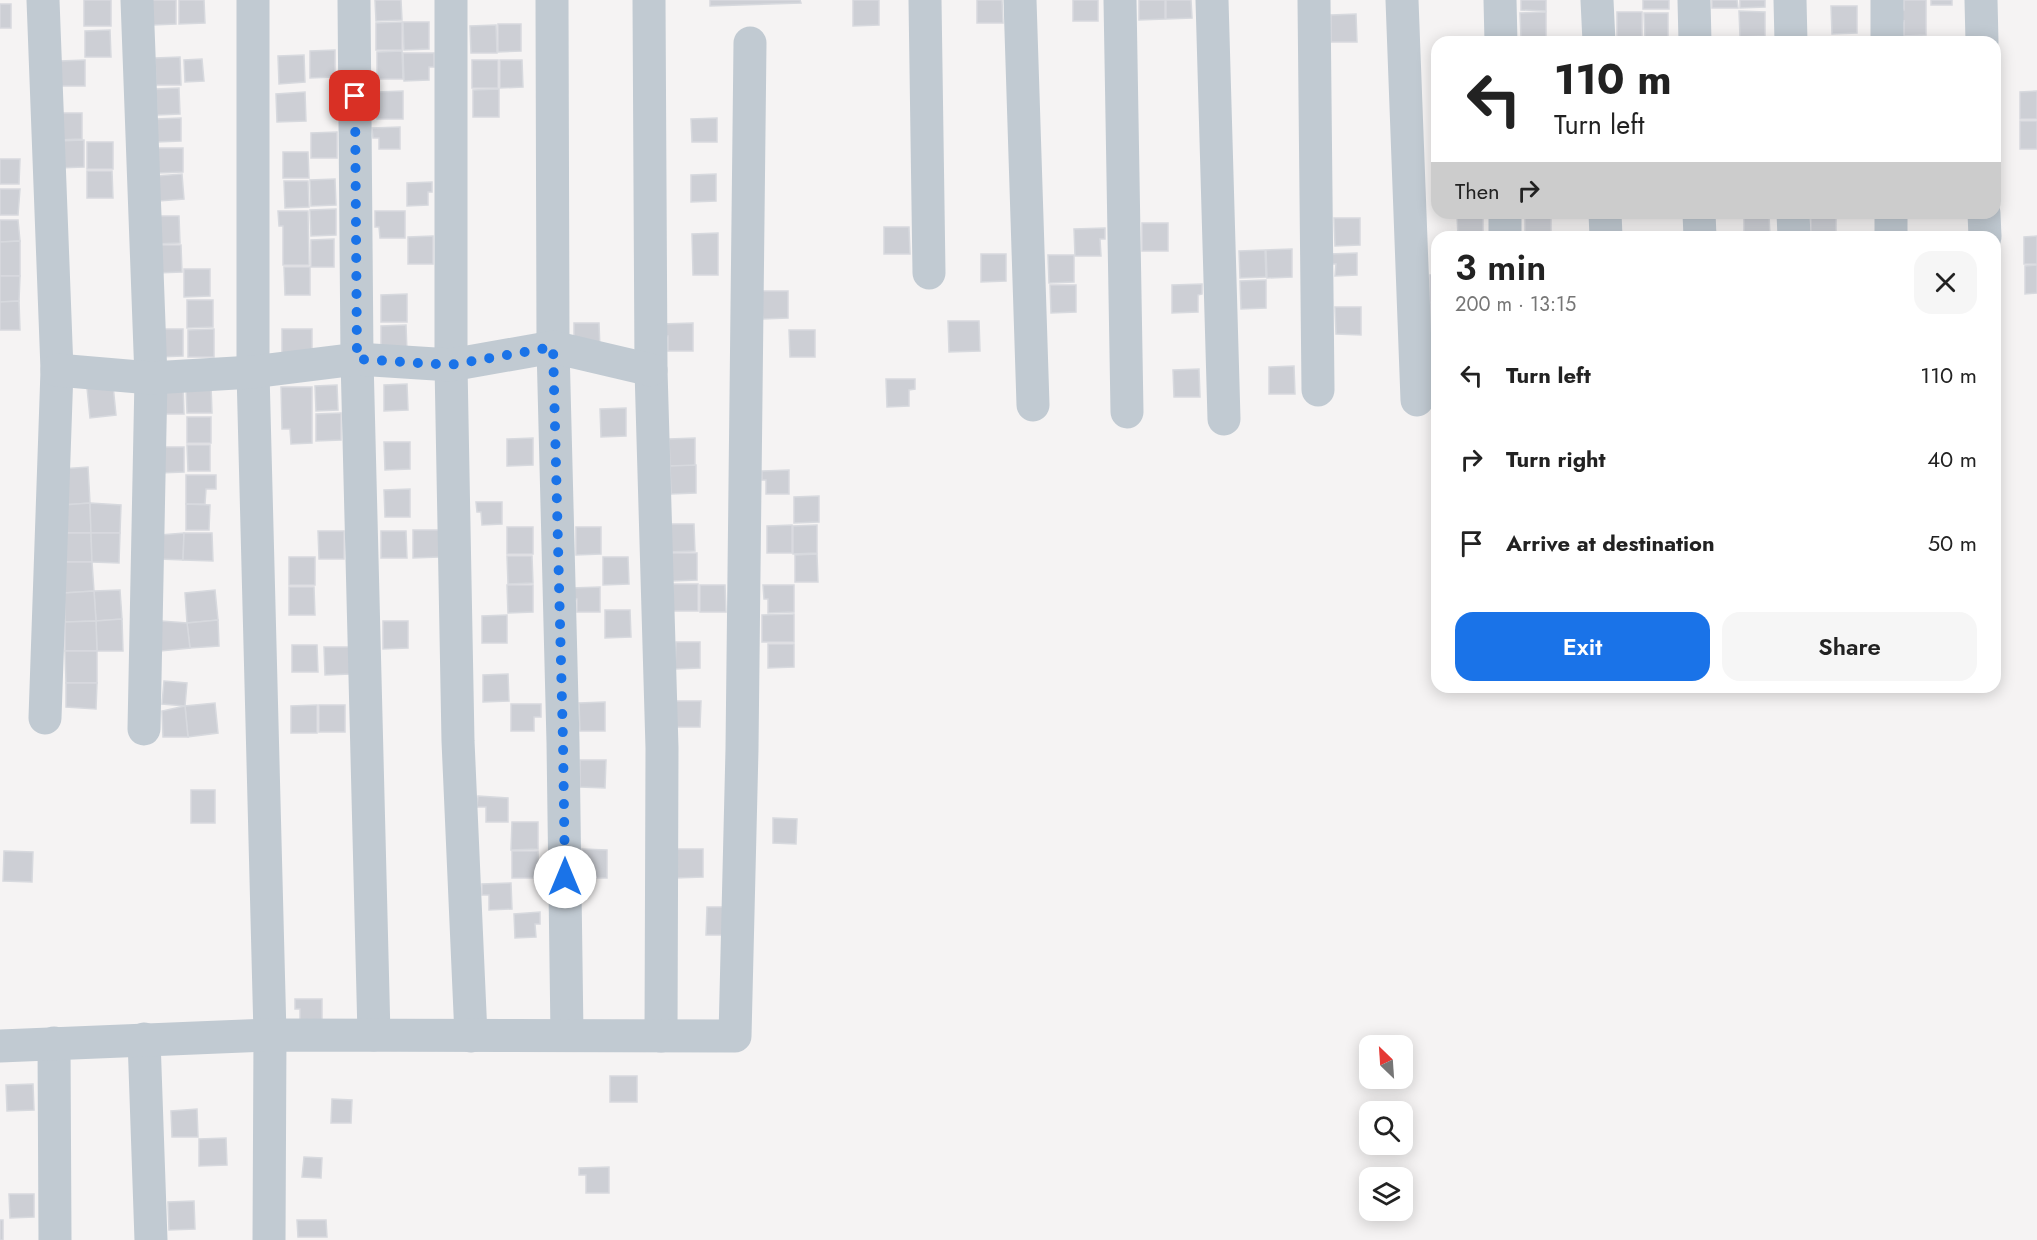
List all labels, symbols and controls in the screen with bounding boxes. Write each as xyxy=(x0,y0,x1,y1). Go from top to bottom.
text: 110 m xyxy=(1554,49,1672,110)
icon: left xyxy=(1455,60,1533,138)
pin xyxy=(329,70,380,121)
icon: arrive xyxy=(338,79,371,112)
text: Turn left xyxy=(1554,105,1644,144)
icon: right xyxy=(1512,174,1545,207)
text: Then xyxy=(1455,175,1500,207)
text: 3 min xyxy=(1455,241,1546,293)
button: close xyxy=(1914,251,1977,314)
text: 200 m · 13:15 xyxy=(1455,290,1576,319)
icon: left xyxy=(1455,359,1488,392)
text: Turn left xyxy=(1506,359,1591,391)
text: 110 m xyxy=(1920,359,1977,391)
icon: right xyxy=(1455,443,1488,476)
text: Turn right xyxy=(1506,443,1606,475)
text: 40 m xyxy=(1927,443,1977,475)
icon: arrive xyxy=(1455,527,1488,560)
text: Arrive at destination xyxy=(1506,527,1715,559)
text: 50 m xyxy=(1928,527,1977,559)
button: Exit xyxy=(1455,612,1710,681)
button: Share xyxy=(1722,612,1977,681)
position arrow xyxy=(533,845,597,909)
north arrow xyxy=(1359,1035,1413,1089)
map controls xyxy=(1359,1035,1413,1221)
button: search xyxy=(1359,1101,1413,1155)
button: layers xyxy=(1359,1167,1413,1221)

